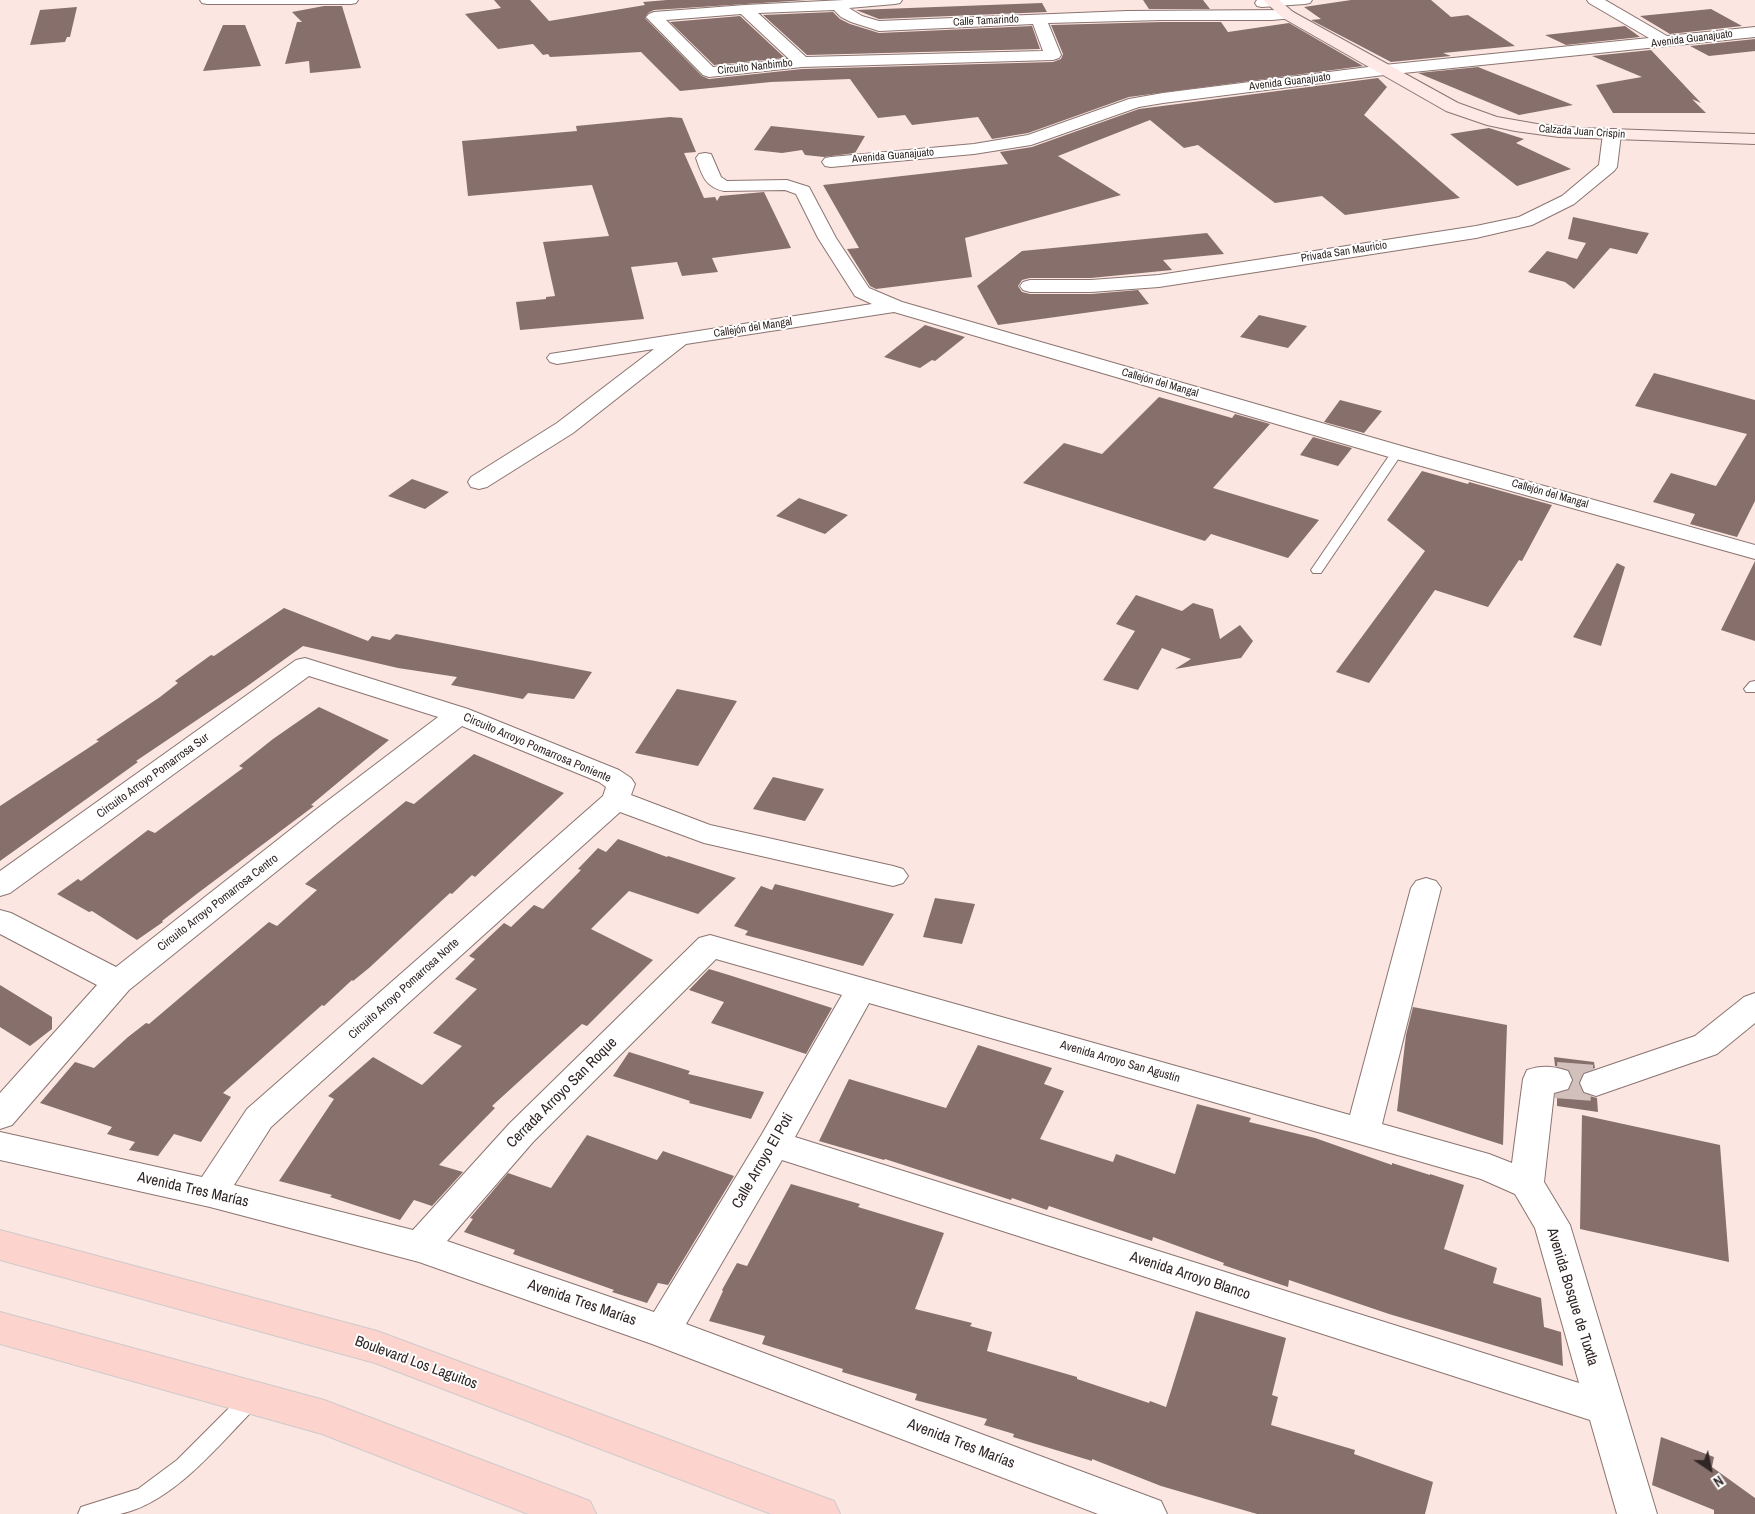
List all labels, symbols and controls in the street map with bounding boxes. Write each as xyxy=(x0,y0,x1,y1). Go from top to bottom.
street label: Calle Tamarindo xyxy=(953,13,1019,29)
street label: Avenida Guanajuato xyxy=(1650,27,1734,51)
street label: Circuito Nanbimbo xyxy=(717,56,793,78)
street label: Avenida Guanajuato xyxy=(1248,70,1332,94)
street label: Calzada Juan Crispin xyxy=(1538,122,1626,142)
street label: Avenida Guanajuato xyxy=(852,146,934,166)
street label: Privada San Mauricio xyxy=(1300,239,1388,265)
street label: Callejón del Mangal xyxy=(713,315,793,341)
street label: Callejón del Mangal xyxy=(1120,366,1200,400)
street label: Callejón del Mangal xyxy=(1510,477,1590,511)
street label: Circuito Arroyo Pomarrosa Poniente xyxy=(461,710,613,786)
street label: Circuito Arroyo Pomarrosa Sur xyxy=(94,730,212,822)
street label: Circuito Arroyo Pomarrosa Centro xyxy=(155,851,281,955)
street label: Circuito Arroyo Pomarrosa Norte xyxy=(346,936,462,1042)
street label: Cerrada Arroyo San Roque xyxy=(503,1034,621,1152)
street label: Avenida Arroyo San Agustín xyxy=(1058,1038,1182,1086)
street label: Calle Arroyo El Poti xyxy=(728,1110,798,1212)
street label: Avenida Tres Marías xyxy=(136,1168,250,1212)
street label: Avenida Bosque de Tuxtla xyxy=(1542,1226,1602,1368)
street label: Avenida Arroyo Blanco xyxy=(1127,1248,1253,1304)
street label: Avenida Tres Marías xyxy=(525,1276,639,1330)
street label: Boulevard Los Laguitos xyxy=(352,1332,480,1394)
street label: Avenida Tres Marías xyxy=(905,1415,1017,1473)
north arrow xyxy=(1685,1444,1735,1494)
text: N xyxy=(1710,1472,1727,1491)

